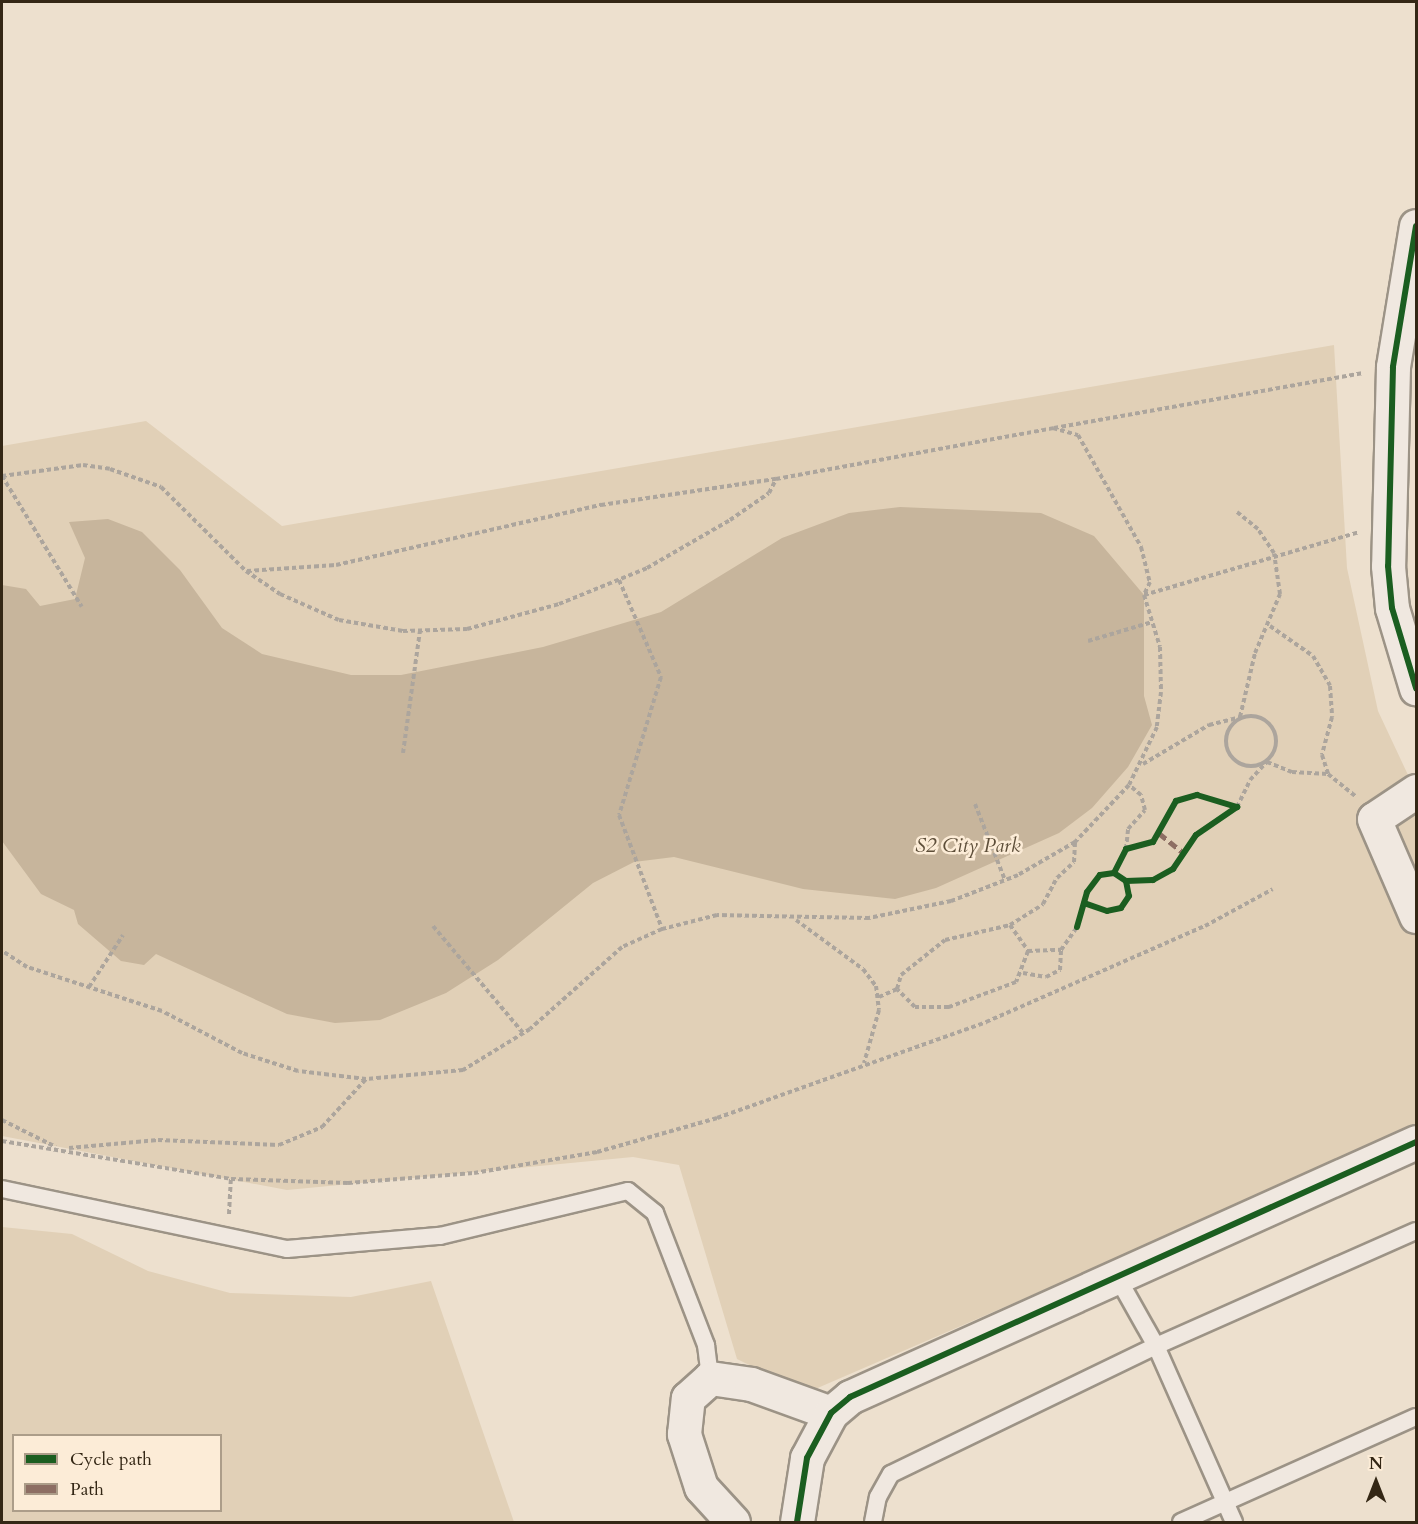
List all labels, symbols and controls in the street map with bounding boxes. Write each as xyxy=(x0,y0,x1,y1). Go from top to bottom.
park label: S2 City Park xyxy=(915,833,1021,857)
legend xyxy=(12,1434,222,1512)
text: Cycle path xyxy=(70,1447,152,1472)
north arrow xyxy=(1346,1452,1406,1512)
text: N xyxy=(1369,1453,1383,1475)
text: Path xyxy=(70,1477,104,1502)

